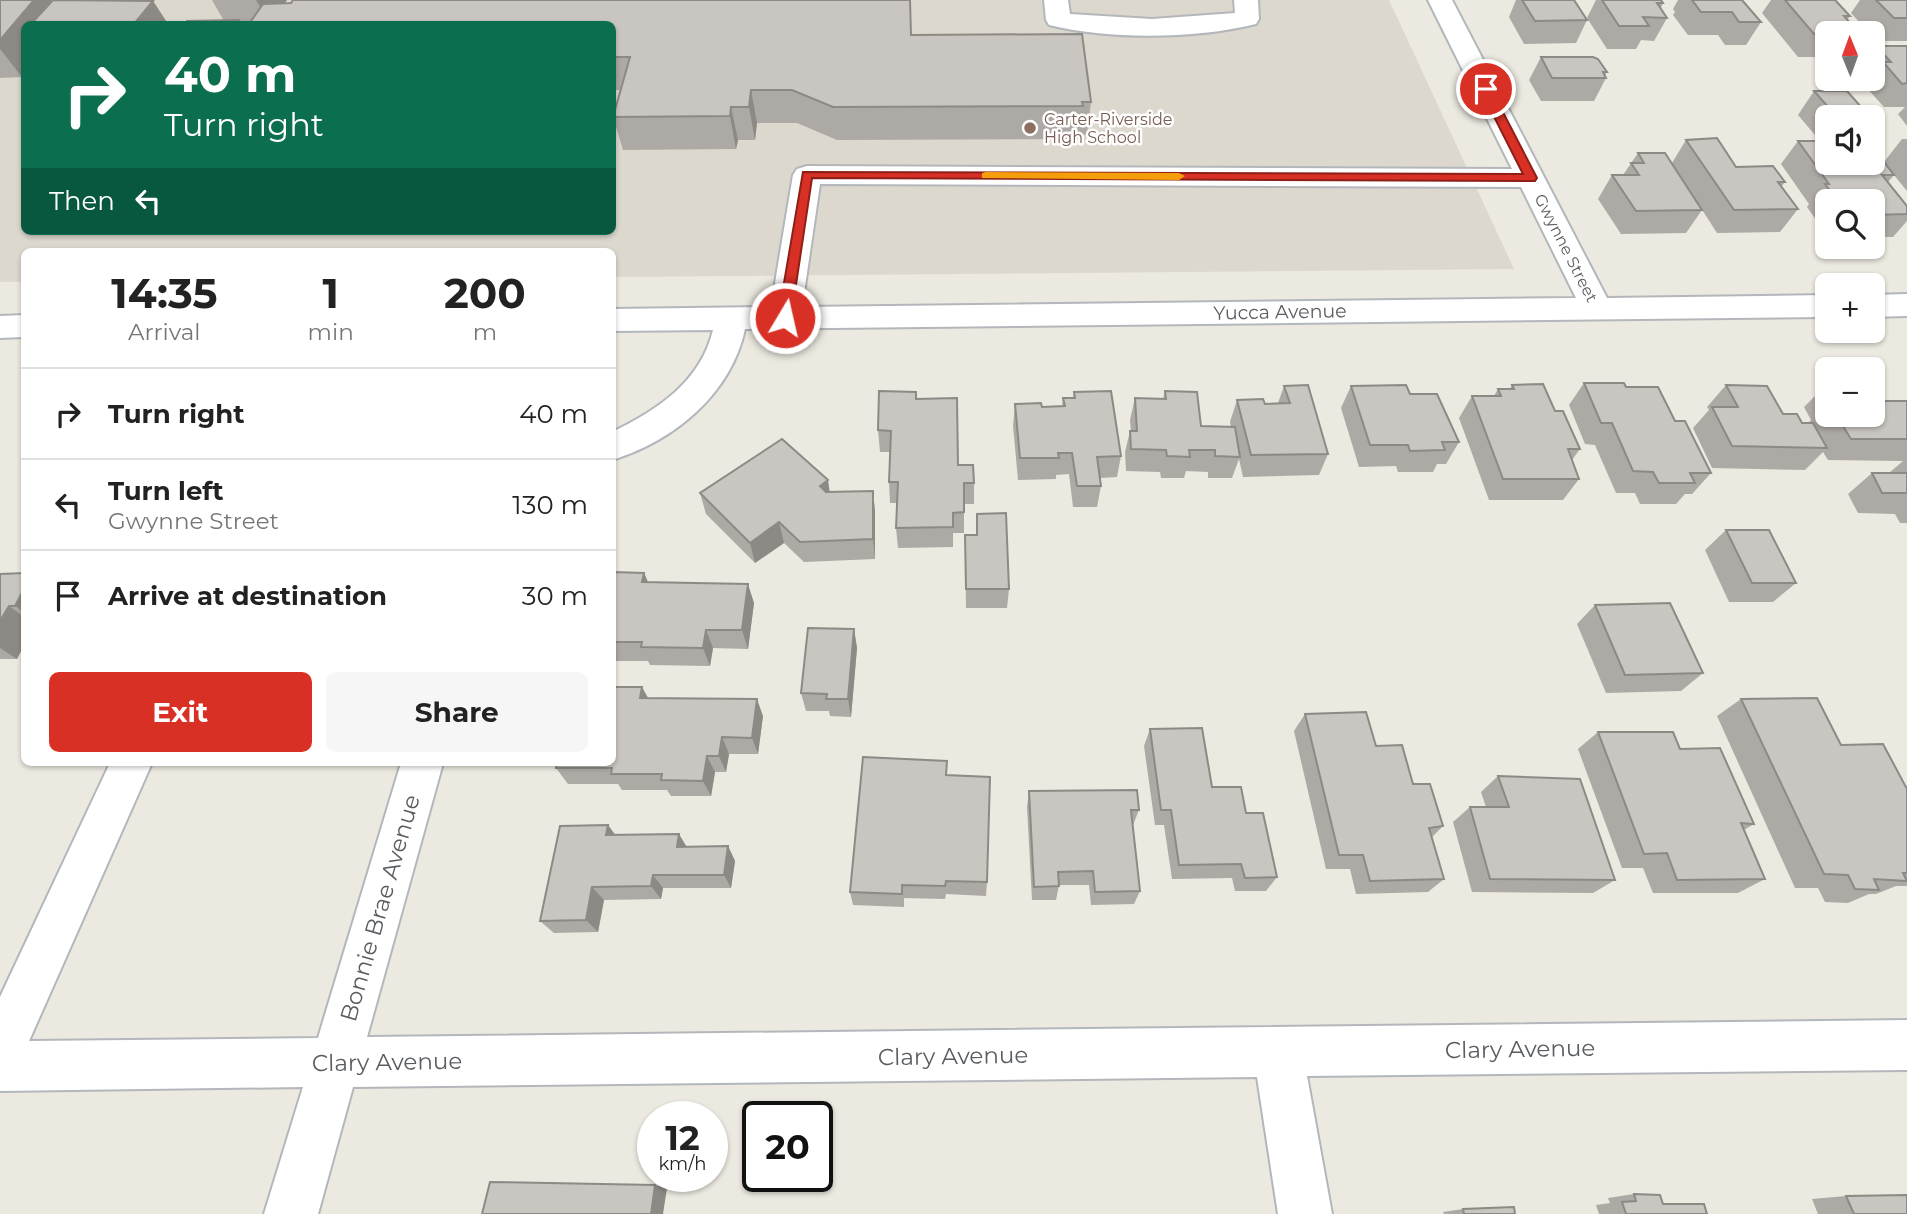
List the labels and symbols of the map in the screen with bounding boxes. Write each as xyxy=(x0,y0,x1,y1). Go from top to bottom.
north arrow xyxy=(1815,21,1885,91)
pin xyxy=(1456,59,1516,119)
place label: Carter-Riverside High School xyxy=(1044,110,1173,147)
marker: Carter-Riverside High School xyxy=(1022,120,1038,136)
street label: Gwynne Street xyxy=(1531,191,1602,306)
position arrow xyxy=(748,281,822,355)
street label: Yucca Avenue xyxy=(1213,299,1347,325)
street label: Bonnie Brae Avenue xyxy=(334,791,426,1025)
street label: Clary Avenue xyxy=(1445,1034,1595,1064)
street label: Clary Avenue xyxy=(878,1041,1028,1071)
street label: Clary Avenue xyxy=(312,1047,462,1077)
speed limit sign: 20 xyxy=(742,1101,833,1192)

